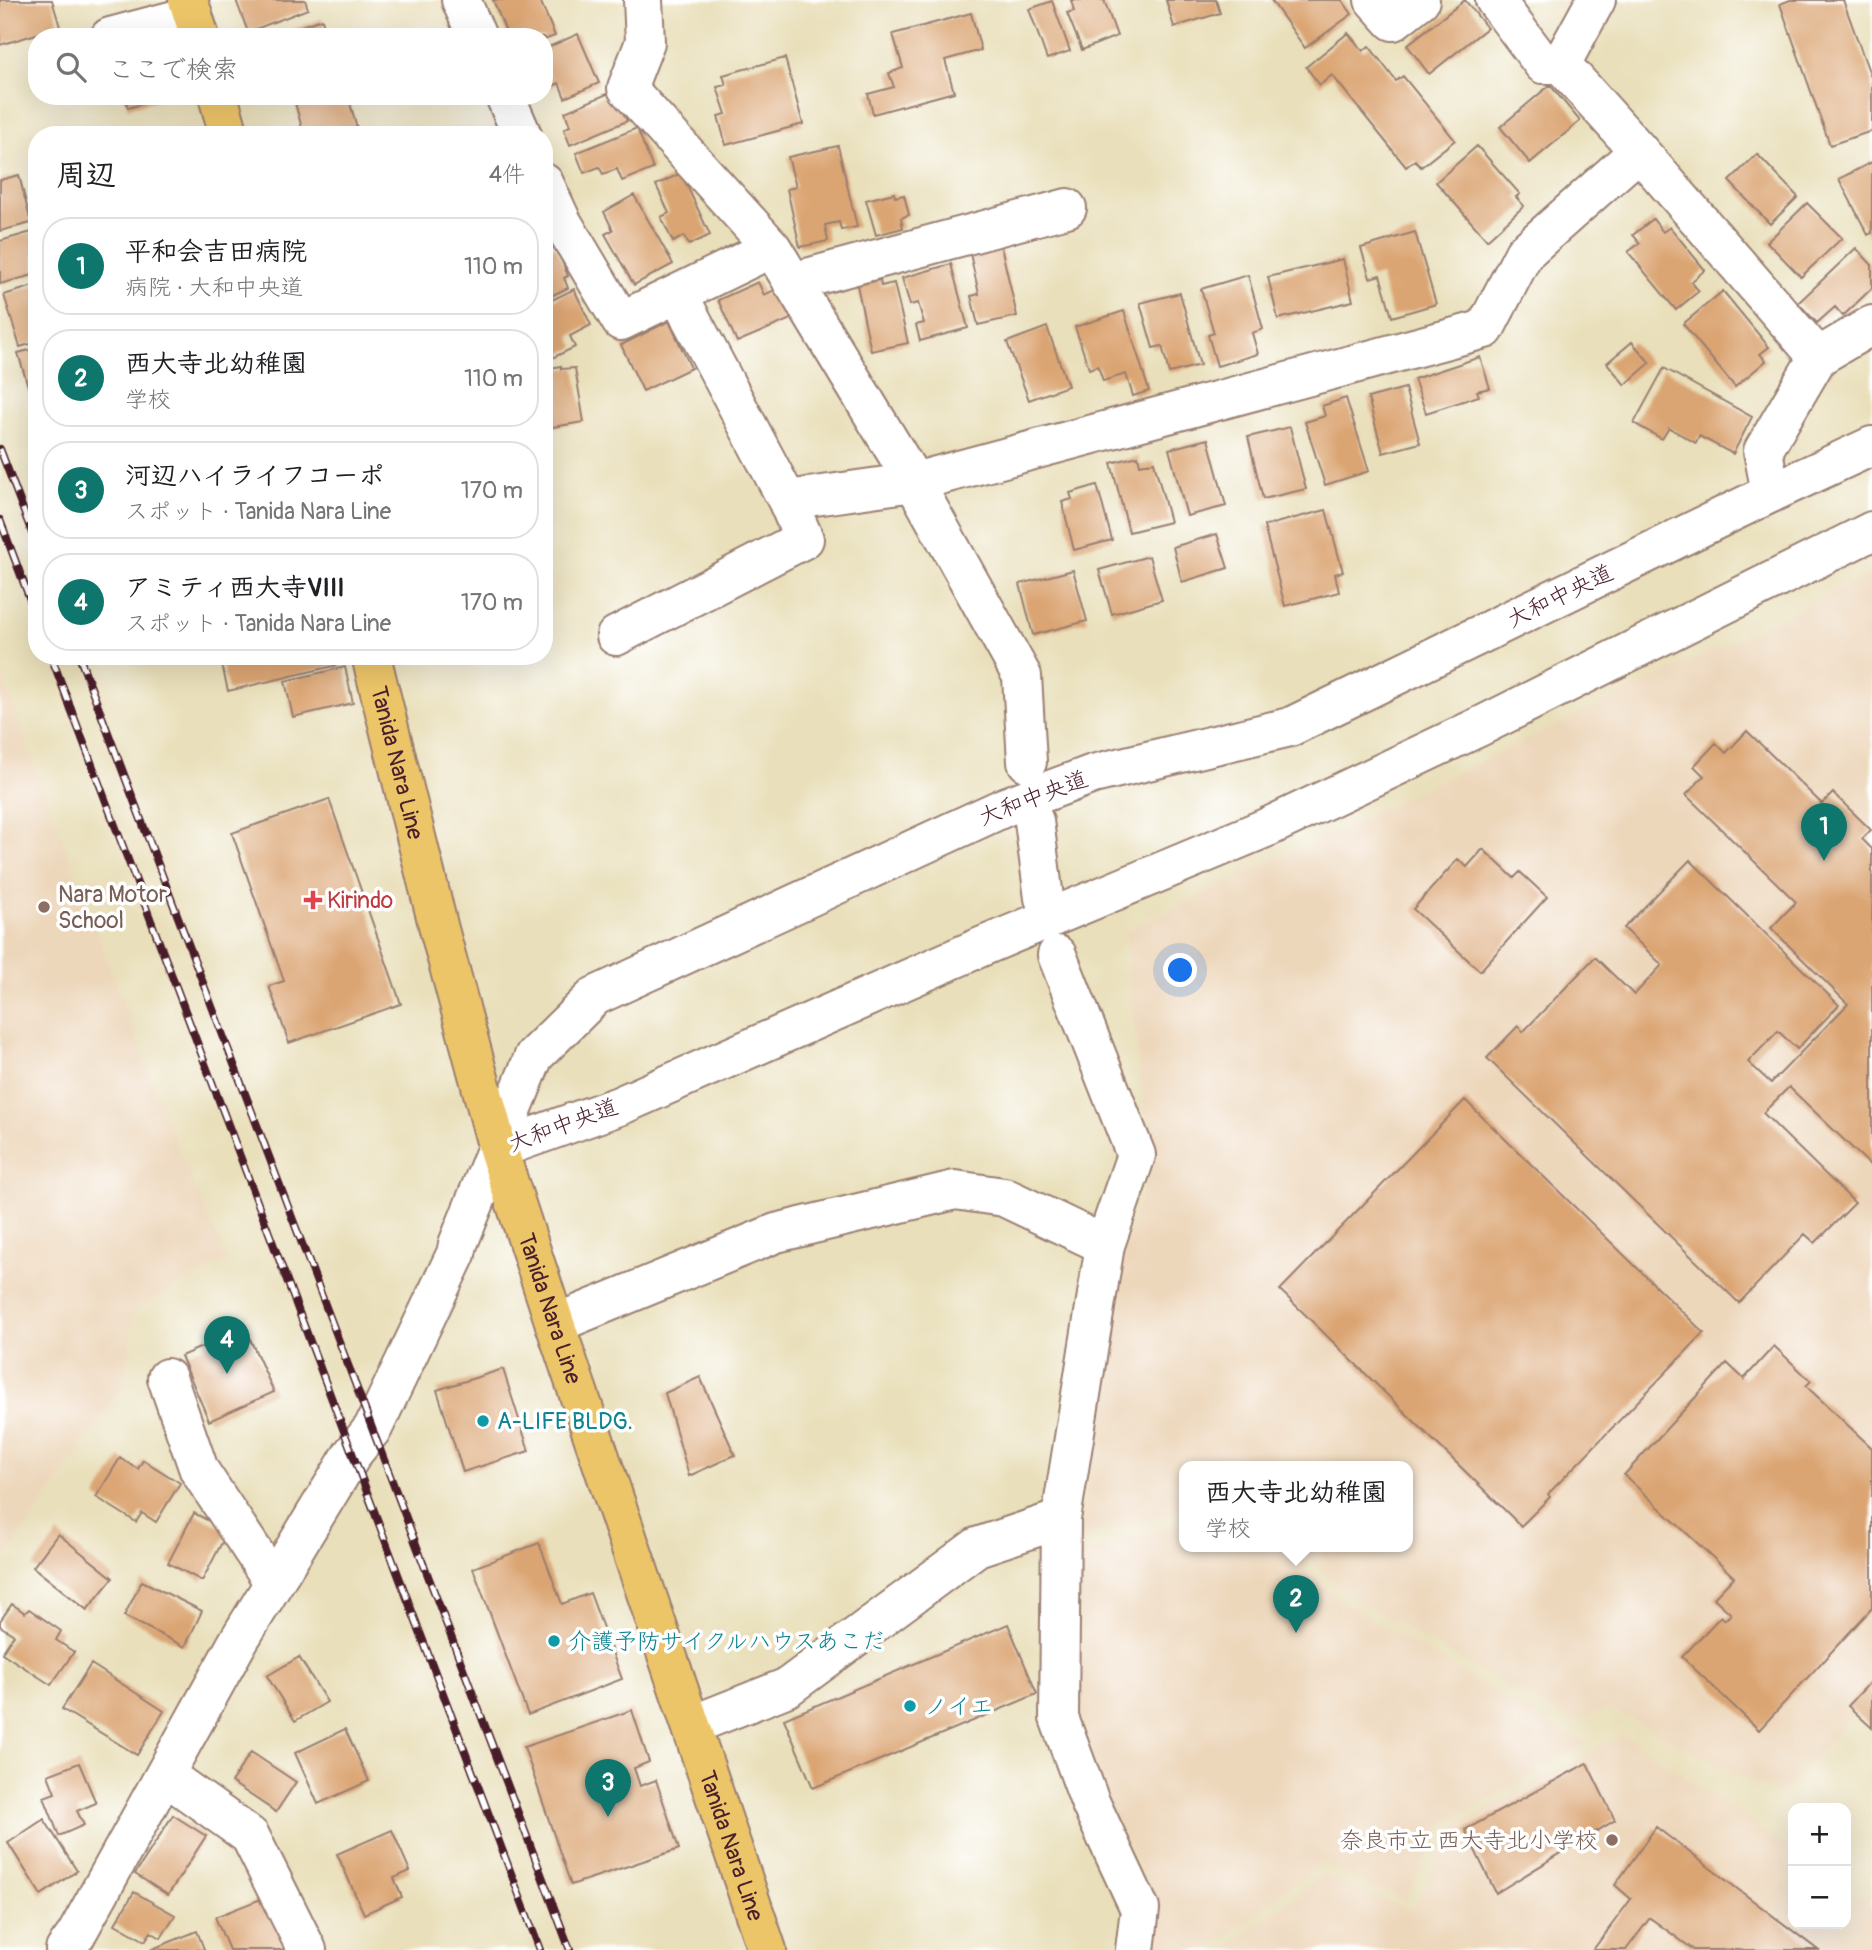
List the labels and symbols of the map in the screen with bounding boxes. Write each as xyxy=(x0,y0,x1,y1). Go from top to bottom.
street label: 大和中央道 xyxy=(1502,558,1618,634)
street label: Tanida Nara Line xyxy=(365,683,431,843)
street label: 大和中央道 xyxy=(974,764,1092,832)
pin: 1 xyxy=(1801,803,1847,861)
place label: Nara Motor School xyxy=(58,880,167,935)
place label: Kirindo xyxy=(327,886,393,915)
marker: Kirindo xyxy=(305,892,321,908)
marker: Nara Motor School xyxy=(36,899,52,915)
your location xyxy=(1163,953,1197,987)
street label: 大和中央道 xyxy=(504,1092,622,1158)
street label: Tanida Nara Line xyxy=(512,1230,589,1388)
pin: 4 xyxy=(204,1316,250,1374)
place label: A-LIFE BLDG. xyxy=(497,1407,633,1436)
marker: A-LIFE BLDG. xyxy=(475,1413,491,1429)
pin: 2 xyxy=(1273,1575,1319,1633)
place label: 介護予防サイクルハウスあこだ xyxy=(568,1627,885,1656)
marker: 介護予防サイクルハウスあこだ xyxy=(546,1633,562,1649)
place label: ノイエ xyxy=(924,1692,993,1721)
marker: ノイエ xyxy=(902,1698,918,1714)
pin: 3 xyxy=(585,1759,631,1817)
street label: Tanida Nara Line xyxy=(693,1767,771,1925)
place label: 奈良市立 西大寺北小学校 xyxy=(1340,1826,1598,1855)
marker: 奈良市立 西大寺北小学校 xyxy=(1604,1832,1620,1848)

